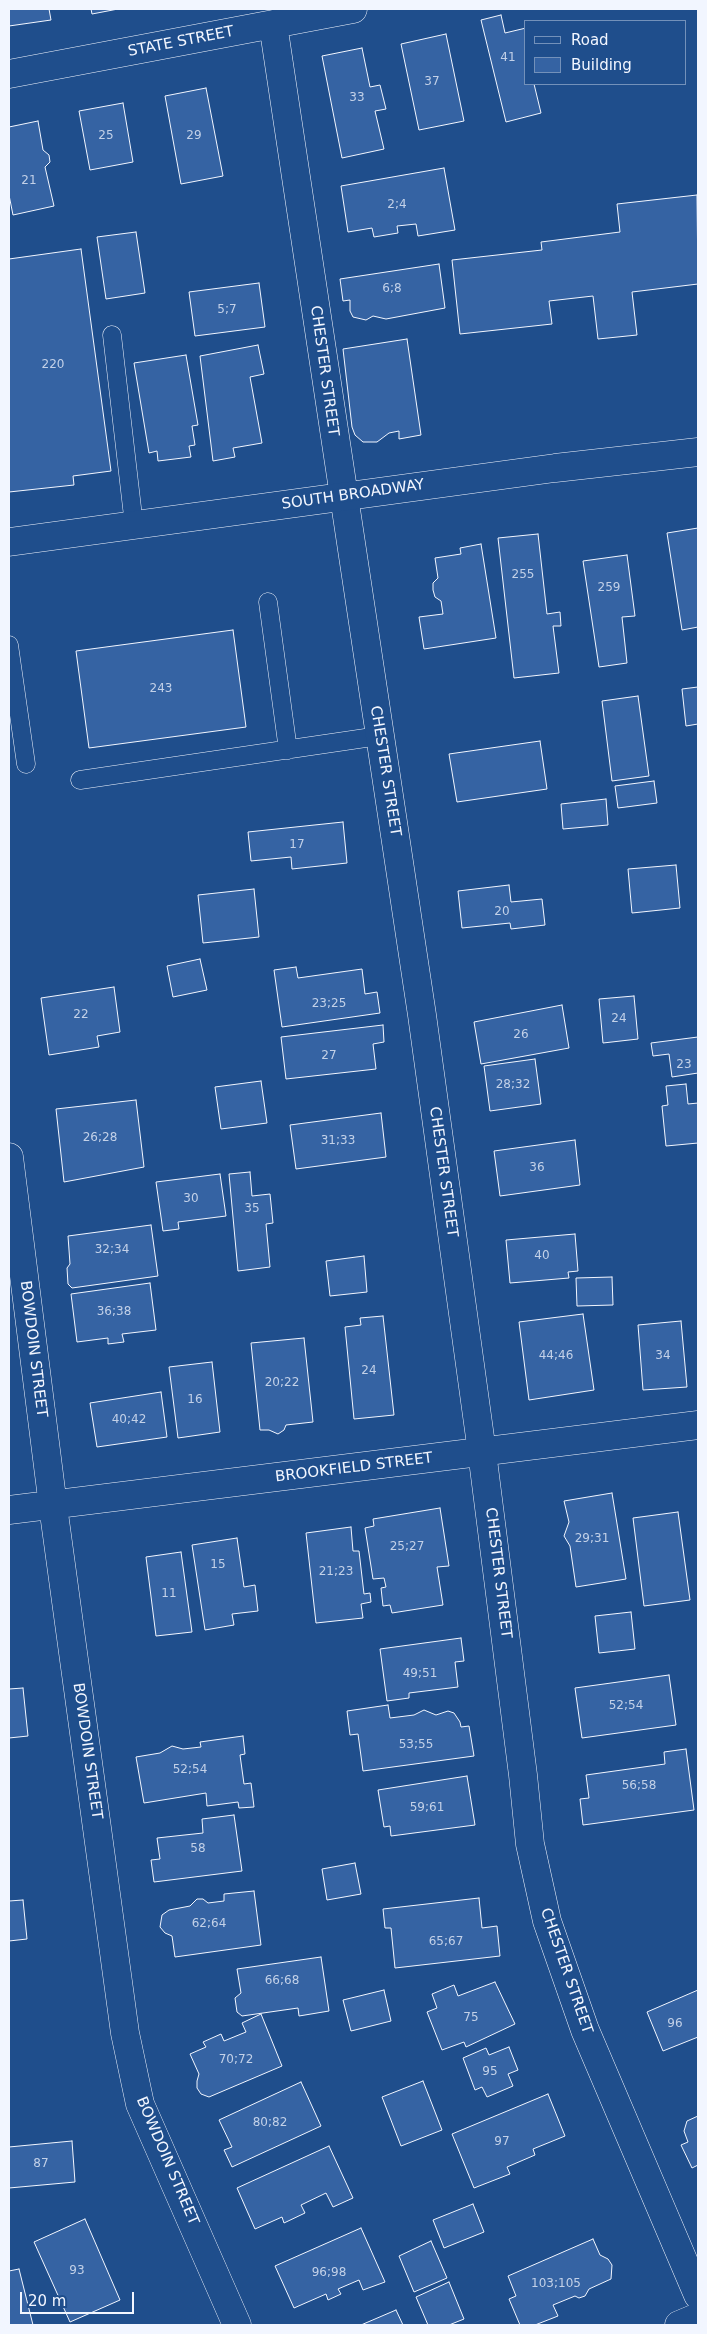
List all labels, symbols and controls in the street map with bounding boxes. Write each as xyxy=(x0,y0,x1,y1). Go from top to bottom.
legend xyxy=(524,20,687,85)
street label: STATE STREET xyxy=(127,23,235,61)
text: Road xyxy=(571,31,609,49)
house number: 41 xyxy=(500,51,516,65)
text: Building xyxy=(571,56,632,74)
house number: 37 xyxy=(424,75,440,89)
house number: 33 xyxy=(349,91,365,105)
house number: 25 xyxy=(98,129,114,143)
house number: 29 xyxy=(186,129,202,143)
house number: 21 xyxy=(21,174,37,188)
house number: 2;4 xyxy=(387,198,407,212)
house number: 6;8 xyxy=(382,282,402,296)
house number: 5;7 xyxy=(217,303,237,317)
street label: CHESTER STREET xyxy=(306,304,342,438)
house number: 220 xyxy=(42,358,64,372)
street label: SOUTH BROADWAY xyxy=(281,476,425,514)
house number: 255 xyxy=(512,568,534,582)
house number: 259 xyxy=(598,581,620,595)
house number: 243 xyxy=(150,682,172,696)
street label: CHESTER STREET xyxy=(366,705,404,837)
house number: 17 xyxy=(289,838,305,852)
house number: 20 xyxy=(494,905,510,919)
house number: 23;25 xyxy=(312,997,346,1011)
house number: 22 xyxy=(73,1008,89,1022)
house number: 24 xyxy=(611,1012,627,1026)
house number: 26 xyxy=(513,1028,529,1042)
house number: 27 xyxy=(321,1049,337,1063)
house number: 23 xyxy=(676,1058,692,1072)
house number: 28;32 xyxy=(496,1078,530,1092)
street label: CHESTER STREET xyxy=(425,1105,461,1239)
house number: 26;28 xyxy=(83,1131,117,1145)
house number: 31;33 xyxy=(321,1134,355,1148)
house number: 36 xyxy=(529,1161,545,1175)
house number: 30 xyxy=(183,1192,199,1206)
house number: 35 xyxy=(244,1202,260,1216)
house number: 32;34 xyxy=(95,1243,129,1257)
house number: 40 xyxy=(534,1249,550,1263)
street label: BOWDOIN STREET xyxy=(16,1280,50,1418)
house number: 36;38 xyxy=(97,1305,131,1319)
house number: 44;46 xyxy=(539,1349,573,1363)
house number: 34 xyxy=(655,1349,671,1363)
house number: 24 xyxy=(361,1364,377,1378)
house number: 20;22 xyxy=(265,1376,299,1390)
house number: 16 xyxy=(187,1393,203,1407)
house number: 40;42 xyxy=(112,1413,146,1427)
street label: BROOKFIELD STREET xyxy=(274,1449,434,1487)
street label: CHESTER STREET xyxy=(481,1506,515,1640)
house number: 29;31 xyxy=(575,1532,609,1546)
house number: 25;27 xyxy=(390,1540,424,1554)
house number: 15 xyxy=(210,1558,226,1572)
house number: 21;23 xyxy=(319,1565,353,1579)
house number: 11 xyxy=(161,1587,177,1601)
house number: 49;51 xyxy=(403,1667,437,1681)
street label: BOWDOIN STREET xyxy=(69,1682,105,1820)
house number: 52;54 xyxy=(609,1699,643,1713)
house number: 53;55 xyxy=(399,1738,433,1752)
house number: 52;54 xyxy=(173,1763,207,1777)
house number: 56;58 xyxy=(622,1779,656,1793)
house number: 59;61 xyxy=(410,1801,444,1815)
house number: 58 xyxy=(190,1842,206,1856)
street label: CHESTER STREET xyxy=(536,1906,596,2036)
house number: 62;64 xyxy=(192,1917,226,1931)
house number: 65;67 xyxy=(429,1935,463,1949)
house number: 66;68 xyxy=(265,1974,299,1988)
house number: 75 xyxy=(463,2011,479,2025)
house number: 96 xyxy=(667,2017,683,2031)
house number: 70;72 xyxy=(219,2053,253,2067)
house number: 95 xyxy=(482,2065,498,2079)
street label: BOWDOIN STREET xyxy=(132,2094,202,2228)
house number: 80;82 xyxy=(253,2116,287,2130)
house number: 97 xyxy=(494,2135,510,2149)
house number: 87 xyxy=(33,2157,49,2171)
house number: 93 xyxy=(69,2264,85,2278)
house number: 96;98 xyxy=(312,2266,346,2280)
house number: 103;105 xyxy=(531,2277,581,2291)
scale bar xyxy=(22,2282,136,2314)
text: 20 m xyxy=(28,2292,66,2310)

